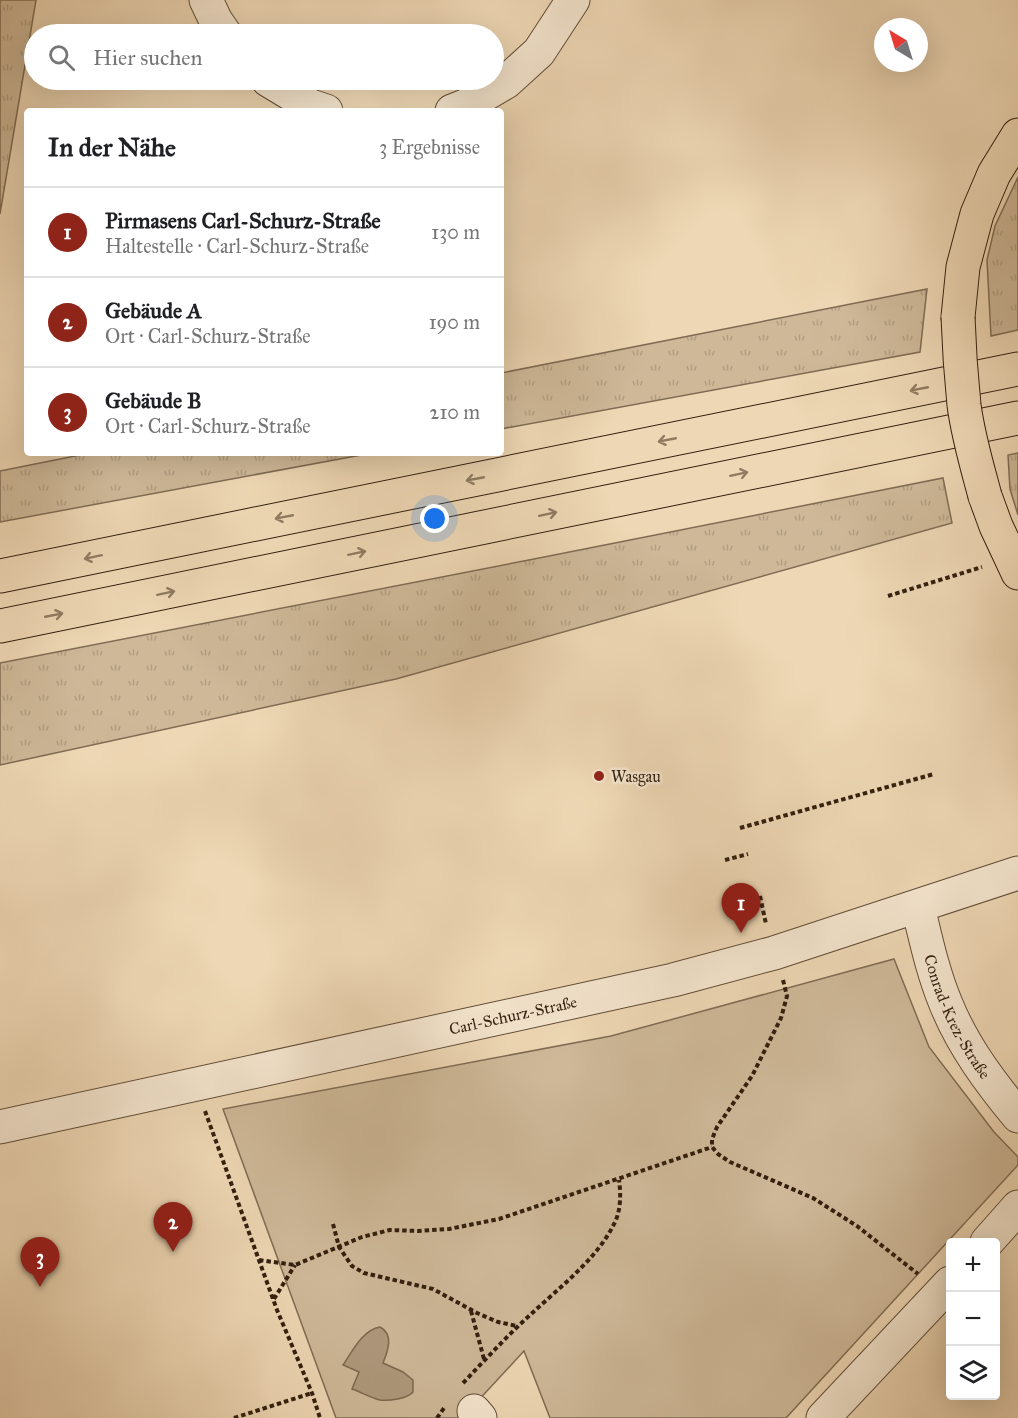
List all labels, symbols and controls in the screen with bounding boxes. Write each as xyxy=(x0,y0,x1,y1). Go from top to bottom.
north arrow xyxy=(874,18,928,72)
search box xyxy=(24,24,504,90)
icon: search xyxy=(45,41,78,74)
text: Hier suchen xyxy=(93,44,202,71)
text: In der Nähe xyxy=(48,131,176,163)
text: 3 Ergebnisse xyxy=(379,135,480,159)
text: Pirmasens Carl-Schurz-Straße xyxy=(105,207,381,234)
text: 1 xyxy=(64,220,71,244)
text: 130 m xyxy=(431,220,480,244)
text: Haltestelle · Carl-Schurz-Straße xyxy=(105,234,369,258)
text: Gebäude A xyxy=(105,297,202,324)
text: 2 xyxy=(63,310,72,334)
text: 190 m xyxy=(429,310,480,334)
text: Ort · Carl-Schurz-Straße xyxy=(105,324,311,348)
one-way arrow xyxy=(910,384,930,395)
text: Gebäude B xyxy=(105,387,201,414)
text: 3 xyxy=(64,400,72,424)
text: 210 m xyxy=(430,400,480,424)
text: Ort · Carl-Schurz-Straße xyxy=(105,414,311,438)
one-way arrow xyxy=(657,435,677,446)
one-way arrow xyxy=(729,468,748,480)
one-way arrow xyxy=(466,474,486,485)
your location xyxy=(420,504,449,533)
one-way arrow xyxy=(538,508,557,519)
one-way arrow xyxy=(275,512,295,523)
one-way arrow xyxy=(347,547,366,558)
one-way arrow xyxy=(83,552,103,563)
one-way arrow xyxy=(156,587,175,598)
one-way arrow xyxy=(44,609,64,620)
place label: Wasgau xyxy=(611,767,661,787)
marker: Wasgau xyxy=(592,769,606,783)
pin: 1 xyxy=(722,884,760,933)
street label: Conrad-Krez-Straße xyxy=(920,952,995,1083)
street label: Carl-Schurz-Straße xyxy=(447,992,579,1039)
pin: 2 xyxy=(154,1202,192,1252)
pin: 3 xyxy=(20,1238,60,1287)
map controls xyxy=(946,1238,1000,1400)
button: + xyxy=(946,1238,1000,1292)
button: − xyxy=(946,1292,1000,1346)
button: layers xyxy=(946,1346,1000,1400)

